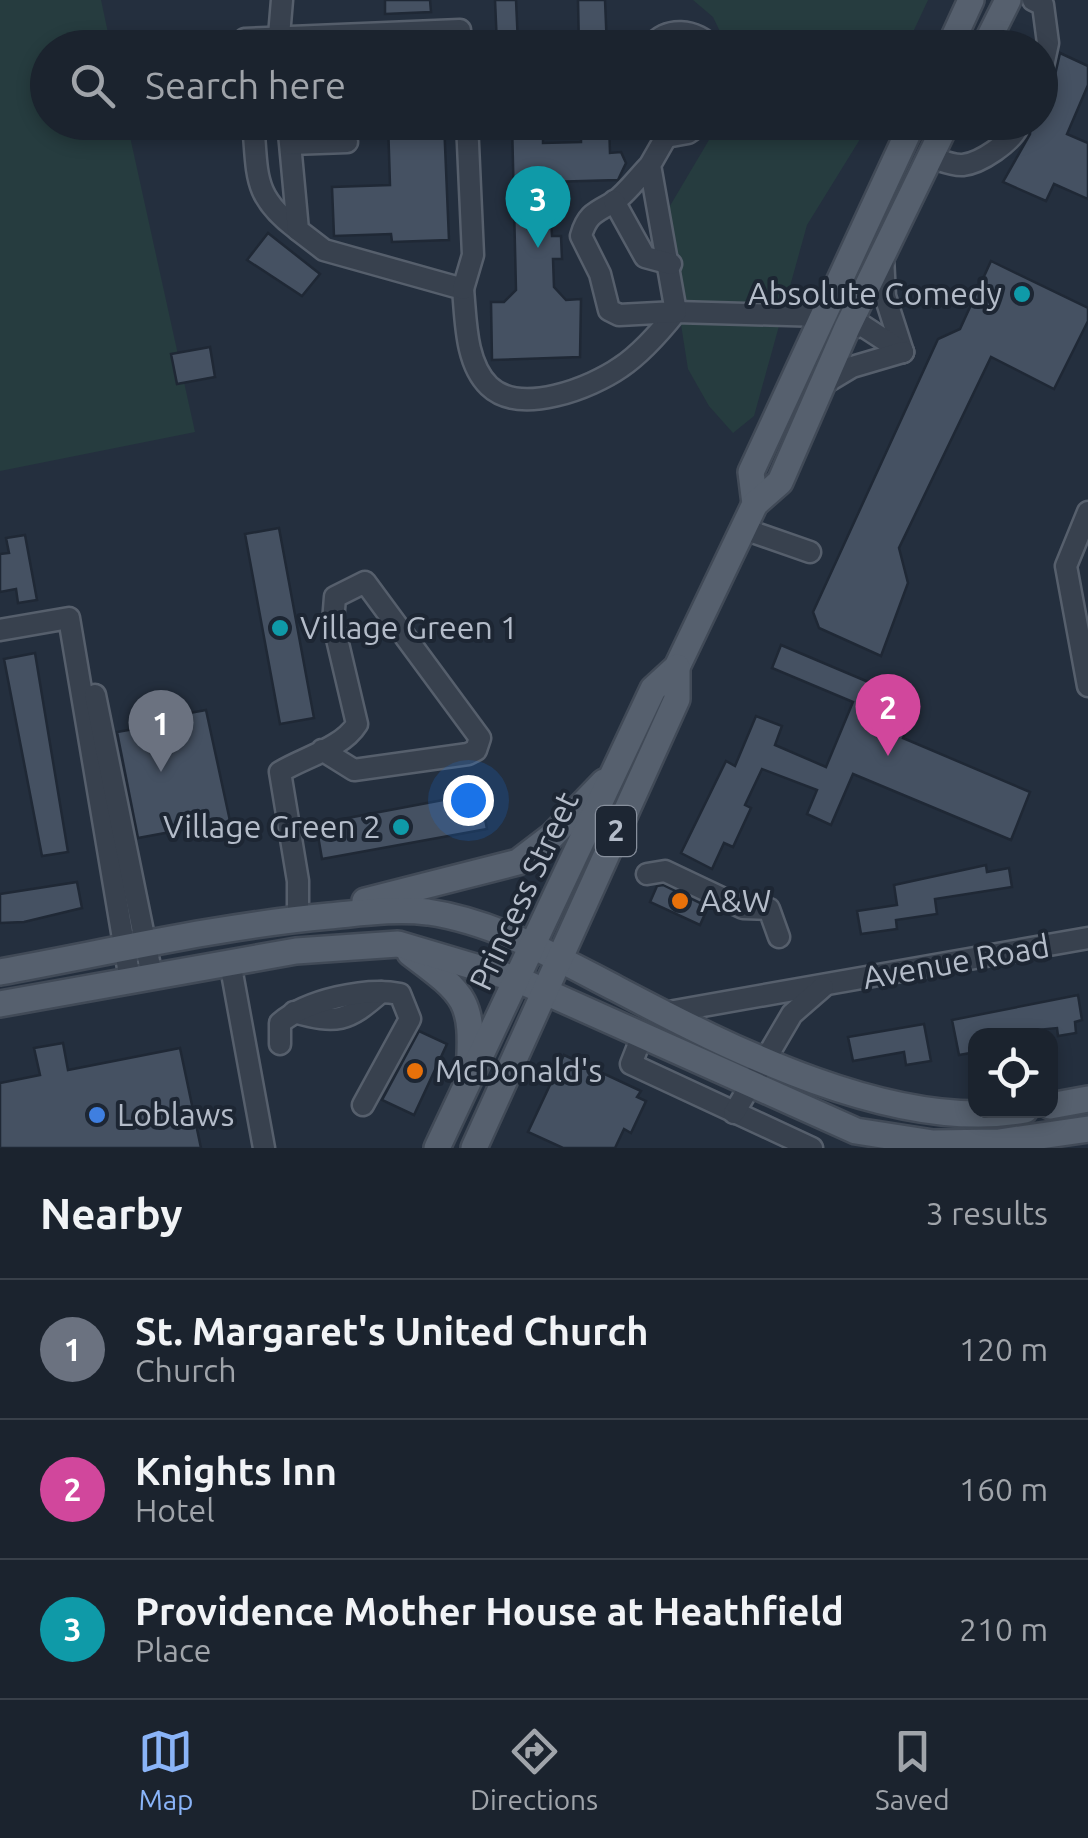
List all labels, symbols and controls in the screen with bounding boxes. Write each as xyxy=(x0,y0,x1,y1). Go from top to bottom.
search box xyxy=(30,30,1058,140)
icon: search xyxy=(65,58,120,113)
text: Search here xyxy=(145,64,346,106)
pin: 3 xyxy=(506,166,570,248)
place label: Absolute Comedy xyxy=(748,275,1002,311)
marker: Absolute Comedy xyxy=(1011,283,1033,305)
place label: Village Green 1 xyxy=(300,609,518,645)
marker: Village Green 1 xyxy=(269,617,291,639)
pin: 2 xyxy=(856,674,920,756)
pin: 1 xyxy=(128,690,194,772)
your location xyxy=(443,775,494,826)
street label: Princess Street xyxy=(462,786,585,995)
road number: 2 xyxy=(596,806,636,856)
place label: Village Green 2 xyxy=(163,808,381,844)
marker: Village Green 2 xyxy=(390,816,412,838)
place label: A&W xyxy=(700,882,771,918)
marker: A&W xyxy=(669,890,691,912)
street label: Avenue Road xyxy=(860,927,1052,995)
map controls xyxy=(968,1028,1058,1118)
button: locate xyxy=(968,1028,1058,1118)
place label: McDonald's xyxy=(435,1052,602,1088)
marker: McDonald's xyxy=(404,1060,426,1082)
place label: Loblaws xyxy=(117,1096,234,1132)
marker: Loblaws xyxy=(86,1104,108,1126)
text: Nearby xyxy=(40,1190,183,1237)
text: 3 results xyxy=(926,1195,1048,1231)
text: St. Margaret's United Church xyxy=(135,1310,648,1352)
text: 1 xyxy=(63,1331,82,1367)
text: 120 m xyxy=(959,1331,1048,1367)
text: Church xyxy=(135,1352,236,1388)
text: Knights Inn xyxy=(135,1450,337,1492)
text: 2 xyxy=(63,1471,82,1507)
text: 160 m xyxy=(959,1471,1048,1507)
text: Hotel xyxy=(135,1492,215,1528)
text: Providence Mother House at Heathfield xyxy=(135,1590,844,1632)
text: 3 xyxy=(63,1611,82,1647)
text: 210 m xyxy=(959,1611,1048,1647)
text: Place xyxy=(135,1632,211,1668)
tab: Map xyxy=(138,1724,194,1815)
tab: Directions xyxy=(470,1724,598,1815)
tab: Saved xyxy=(875,1724,950,1815)

